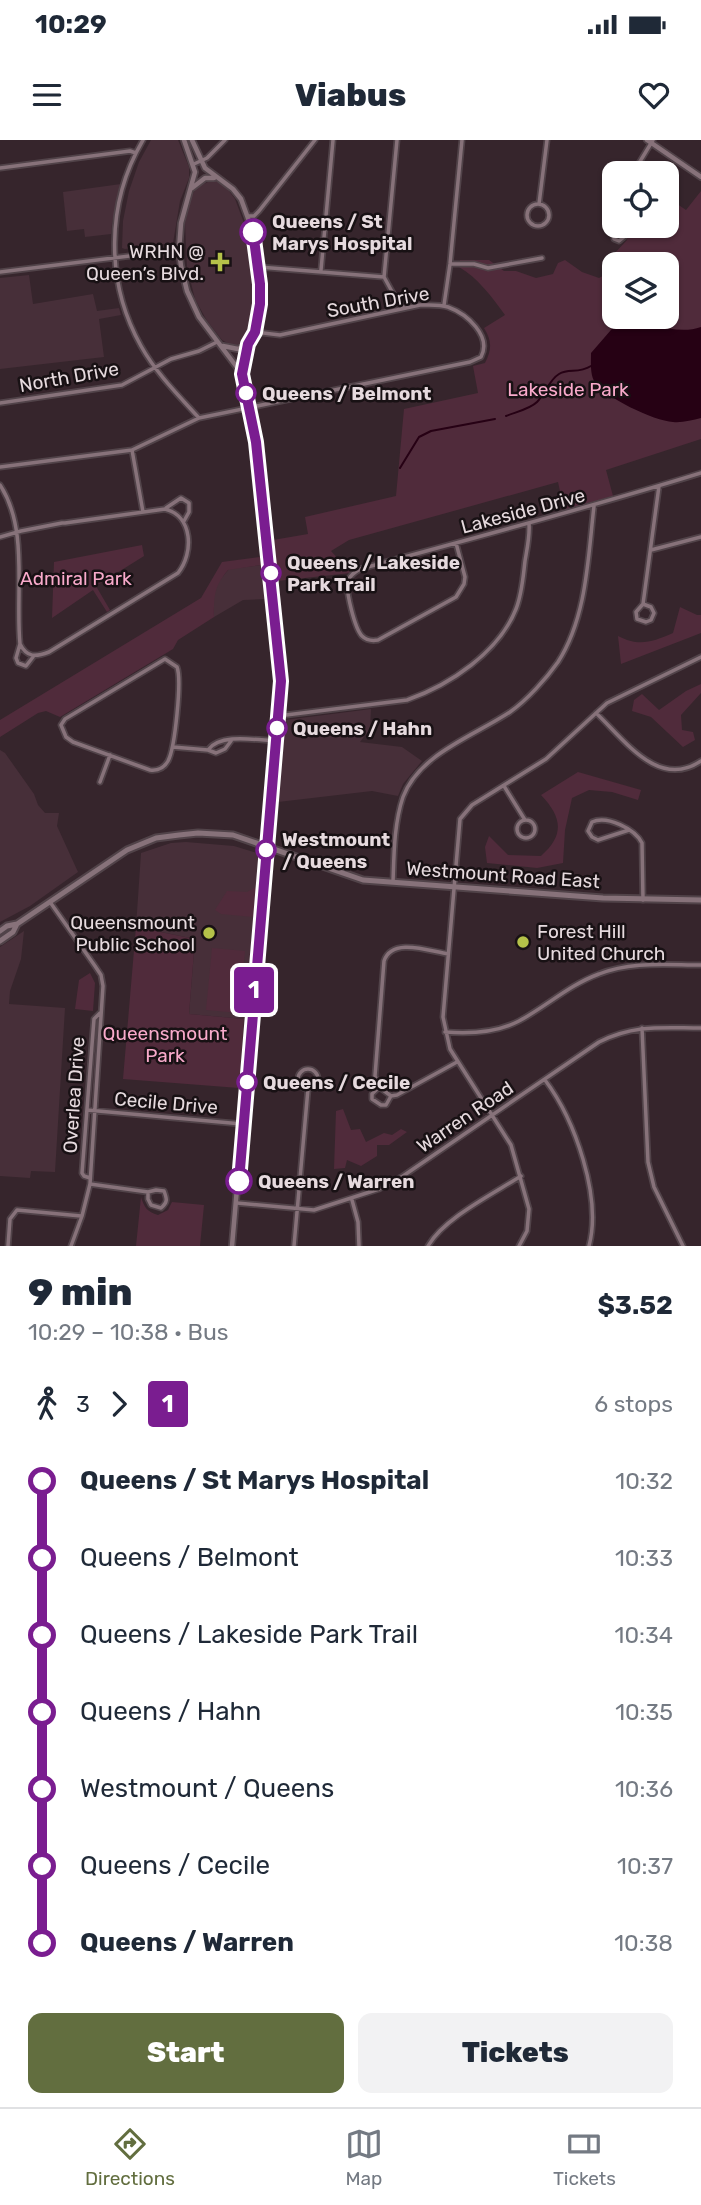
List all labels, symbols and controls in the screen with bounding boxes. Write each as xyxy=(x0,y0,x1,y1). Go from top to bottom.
text: 10:29 xyxy=(35,9,107,40)
icon: menu xyxy=(28,76,66,114)
text: Viabus xyxy=(295,76,406,114)
icon: heart xyxy=(635,76,673,114)
map controls xyxy=(602,161,679,329)
button: locate xyxy=(602,161,679,238)
place label: Queens / St Marys Hospital xyxy=(272,210,412,255)
marker: Queens / St Marys Hospital xyxy=(240,219,266,245)
place label: WRHN @ Queen’s Blvd. xyxy=(86,240,204,285)
marker: WRHN @ Queen’s Blvd. xyxy=(210,252,230,272)
button: layers xyxy=(602,252,679,329)
street label: South Drive xyxy=(325,282,431,322)
street label: North Drive xyxy=(17,357,121,397)
park label: Lakeside Park xyxy=(507,378,629,401)
place label: Queens / Belmont xyxy=(262,382,431,405)
marker: Queens / Belmont xyxy=(236,383,256,403)
street label: Lakeside Drive xyxy=(458,483,588,539)
place label: Queens / Lakeside Park Trail xyxy=(287,551,460,596)
marker: Queens / Lakeside Park Trail xyxy=(261,563,281,583)
park label: Admiral Park xyxy=(20,567,132,590)
place label: Queens / Hahn xyxy=(293,717,432,740)
marker: Queens / Hahn xyxy=(267,718,287,738)
place label: Westmount / Queens xyxy=(282,828,390,873)
marker: Westmount / Queens xyxy=(256,840,276,860)
street label: Westmount Road East xyxy=(405,857,601,893)
place label: Queensmount Public School xyxy=(70,911,196,956)
place label: Forest Hill United Church xyxy=(537,920,665,965)
marker: Queensmount Public School xyxy=(201,925,217,941)
marker: Forest Hill United Church xyxy=(515,934,531,950)
line badge: 1 xyxy=(231,967,277,1013)
text: 1 xyxy=(248,976,260,1004)
park label: Queensmount Park xyxy=(103,1022,228,1067)
street label: Overlea Drive xyxy=(58,1036,90,1154)
place label: Queens / Cecile xyxy=(263,1071,410,1094)
marker: Queens / Cecile xyxy=(237,1072,257,1092)
street label: Warren Road xyxy=(412,1076,518,1158)
street label: Cecile Drive xyxy=(113,1087,219,1119)
marker: Queens / Warren xyxy=(226,1168,252,1194)
place label: Queens / Warren xyxy=(258,1170,414,1193)
text: 9 min xyxy=(28,1269,133,1315)
text: $3.52 xyxy=(597,1290,673,1321)
text: 10:29 – 10:38 · Bus xyxy=(28,1318,229,1346)
icon: walk xyxy=(28,1385,66,1423)
icon: forward xyxy=(100,1385,138,1423)
text: 3 xyxy=(76,1390,90,1418)
text: 1 xyxy=(162,1390,174,1418)
text: 6 stops xyxy=(594,1390,673,1418)
text: Queens / St Marys Hospital xyxy=(80,1465,429,1496)
text: 10:32 xyxy=(615,1467,673,1495)
text: Queens / Belmont xyxy=(80,1542,299,1573)
text: 10:33 xyxy=(615,1544,673,1572)
text: Queens / Lakeside Park Trail xyxy=(80,1619,418,1650)
text: 10:34 xyxy=(615,1621,673,1649)
text: Queens / Hahn xyxy=(80,1696,261,1727)
text: 10:35 xyxy=(615,1698,673,1726)
text: Westmount / Queens xyxy=(80,1773,334,1804)
text: 10:36 xyxy=(615,1775,673,1803)
text: Queens / Cecile xyxy=(80,1850,270,1881)
text: 10:37 xyxy=(617,1852,673,1880)
text: Queens / Warren xyxy=(80,1927,294,1958)
text: 10:38 xyxy=(614,1929,673,1957)
button: Start xyxy=(28,2013,344,2093)
button: Tickets xyxy=(358,2013,673,2093)
tab: Directions xyxy=(85,2125,175,2190)
tab: Map xyxy=(345,2125,383,2190)
tab: Tickets xyxy=(553,2125,616,2190)

